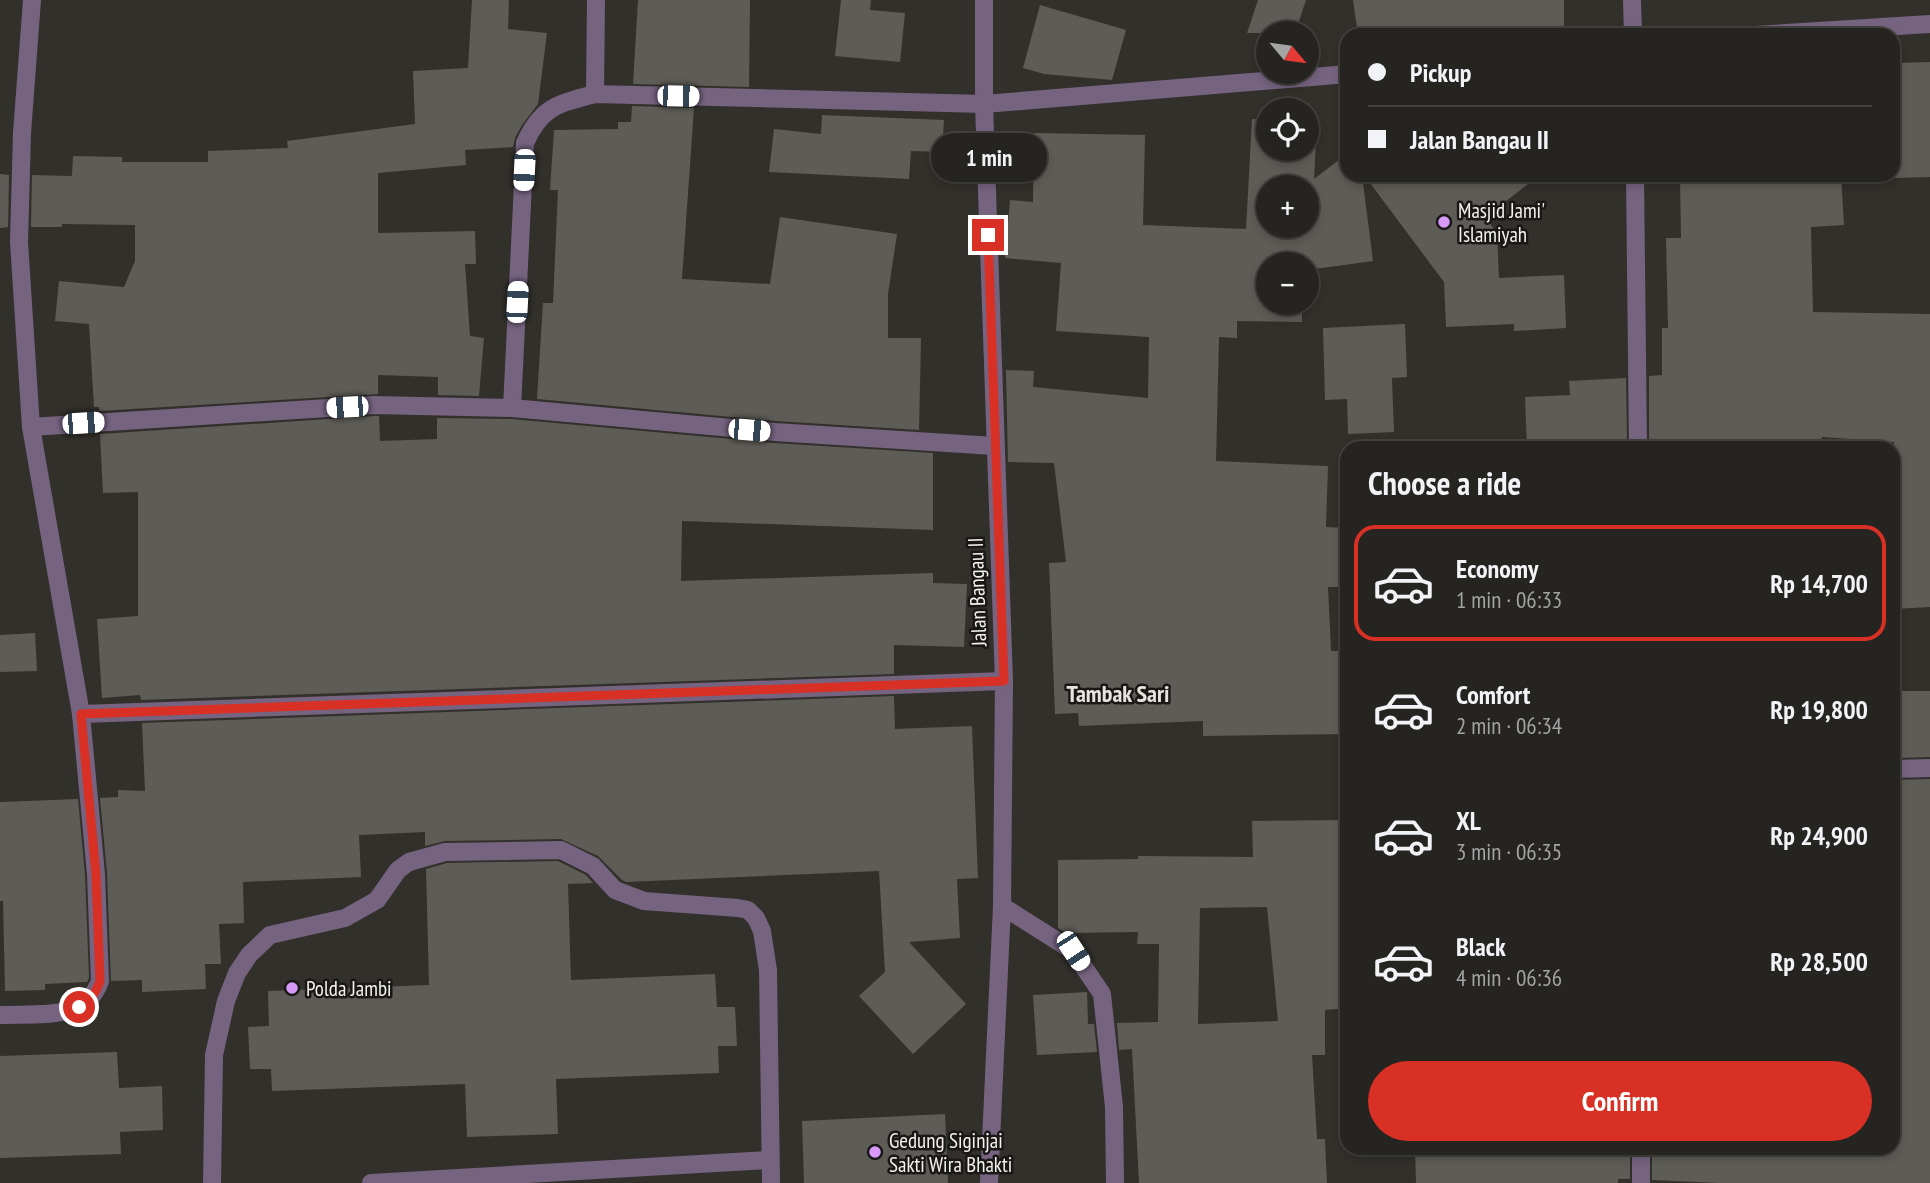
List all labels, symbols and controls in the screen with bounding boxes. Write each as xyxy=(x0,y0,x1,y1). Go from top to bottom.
north arrow xyxy=(1256,21,1320,84)
map controls xyxy=(1256,21,1319,315)
text: Pickup xyxy=(1410,56,1471,89)
car xyxy=(657,85,700,107)
button: locate xyxy=(1256,98,1319,161)
text: Jalan Bangau II xyxy=(1410,123,1549,156)
callout: 1 min xyxy=(930,134,1046,182)
text: 1 min xyxy=(966,143,1012,172)
car xyxy=(513,148,536,192)
button: + xyxy=(1256,175,1319,238)
place label: Masjid Jami' Islamiyah xyxy=(1458,197,1545,248)
marker: Masjid Jami' Islamiyah xyxy=(1436,214,1452,230)
route end xyxy=(972,219,1004,251)
button: − xyxy=(1256,252,1319,315)
car xyxy=(506,280,529,324)
car xyxy=(326,395,369,419)
car xyxy=(62,411,105,435)
car xyxy=(728,418,771,442)
text: Choose a ride xyxy=(1368,462,1521,504)
street label: Jalan Bangau II xyxy=(962,537,992,648)
icon: car xyxy=(1372,552,1435,615)
text: Economy xyxy=(1456,552,1538,585)
text: Rp 14,700 xyxy=(1770,567,1868,600)
text: 1 min · 06:33 xyxy=(1456,585,1562,614)
district label: Tambak Sari xyxy=(1067,678,1169,709)
icon: car xyxy=(1372,678,1435,741)
text: Comfort xyxy=(1456,678,1530,711)
text: Rp 19,800 xyxy=(1770,693,1868,726)
text: 2 min · 06:34 xyxy=(1456,711,1562,740)
icon: car xyxy=(1372,804,1435,867)
text: XL xyxy=(1456,804,1481,837)
text: Rp 24,900 xyxy=(1770,819,1868,852)
text: 3 min · 06:35 xyxy=(1456,837,1562,866)
car xyxy=(1053,928,1094,974)
icon: car xyxy=(1372,930,1435,993)
text: Black xyxy=(1456,930,1506,963)
text: Rp 28,500 xyxy=(1770,945,1868,978)
text: 4 min · 06:36 xyxy=(1456,963,1562,992)
place label: Polda Jambi xyxy=(306,975,392,1002)
marker: Polda Jambi xyxy=(284,980,300,996)
route start xyxy=(63,991,95,1023)
button: Confirm xyxy=(1368,1061,1872,1141)
place label: Gedung Siginjai Sakti Wira Bhakti xyxy=(889,1127,1012,1178)
marker: Gedung Siginjai Sakti Wira Bhakti xyxy=(867,1144,883,1160)

